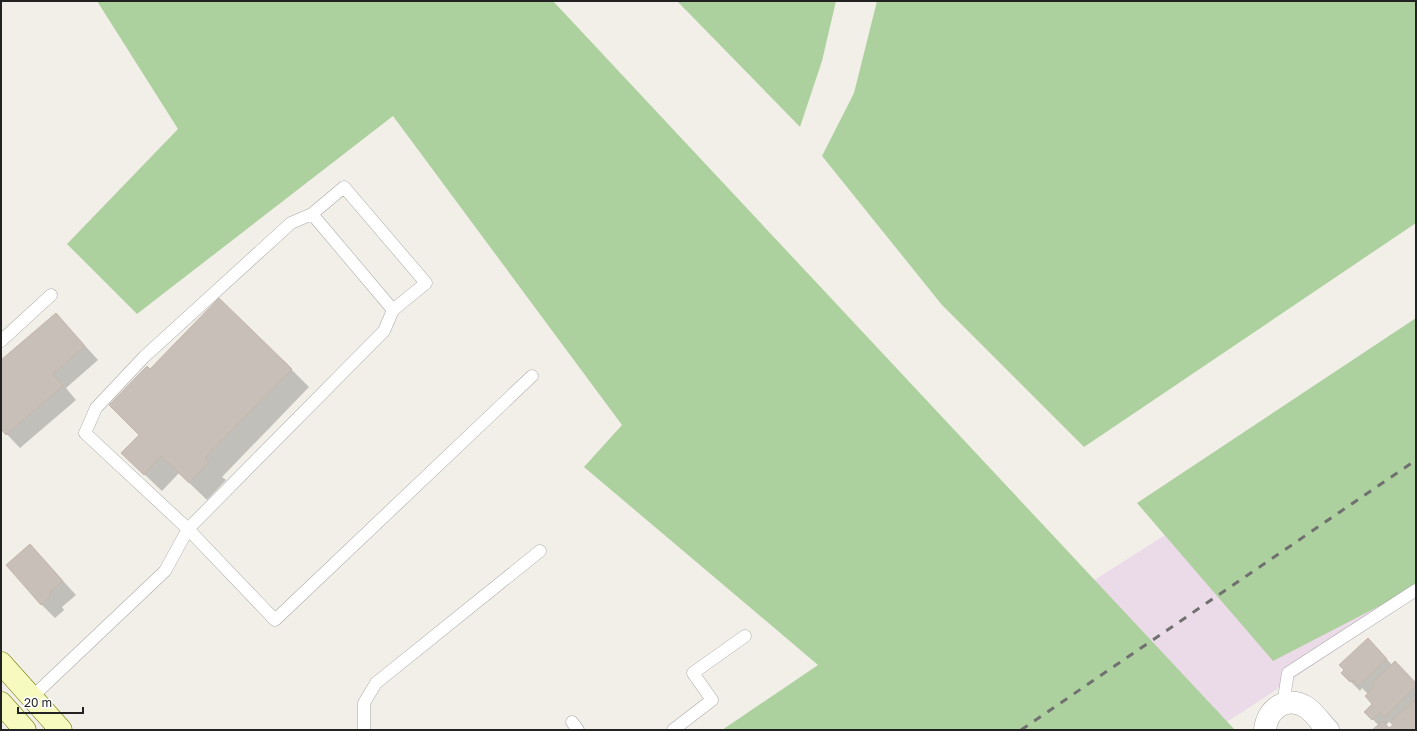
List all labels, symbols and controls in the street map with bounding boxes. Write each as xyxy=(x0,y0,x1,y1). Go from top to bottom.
scale bar xyxy=(18,689,83,715)
text: 20 m xyxy=(24,695,52,710)

